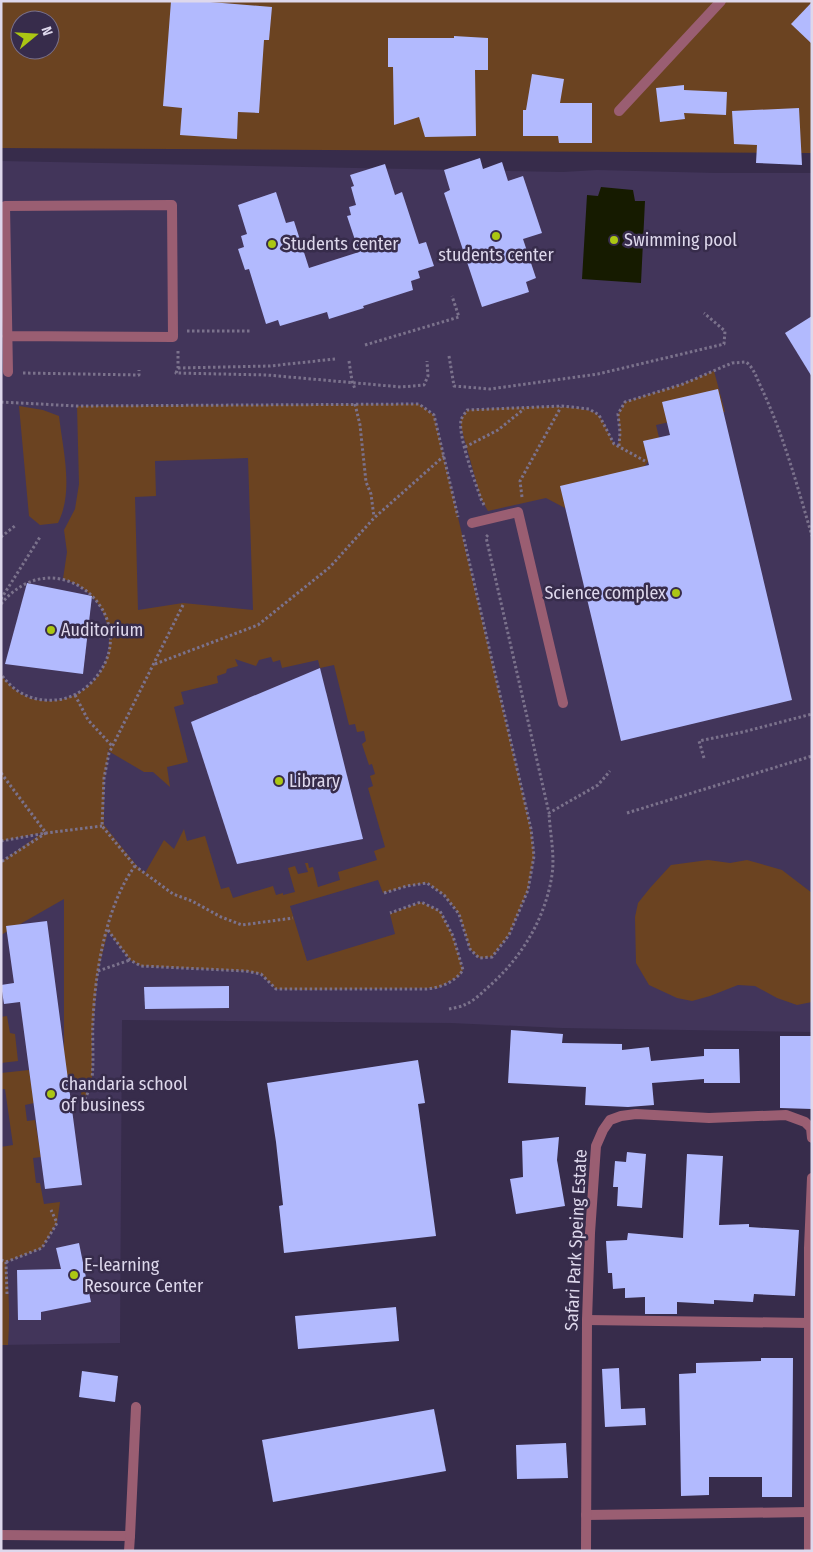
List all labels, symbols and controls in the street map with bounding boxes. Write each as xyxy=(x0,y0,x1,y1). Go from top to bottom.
north arrow xyxy=(10,10,60,60)
text: N xyxy=(38,25,56,38)
place label: Swimming pool xyxy=(624,229,737,251)
marker: students center xyxy=(490,230,502,242)
place label: Students center xyxy=(282,233,399,255)
marker: Swimming pool xyxy=(608,234,620,246)
marker: Students center xyxy=(266,238,278,250)
place label: students center xyxy=(438,244,554,266)
place label: Science complex xyxy=(544,582,666,604)
marker: Science complex xyxy=(670,587,682,599)
place label: Auditorium xyxy=(61,619,143,641)
marker: Auditorium xyxy=(45,624,57,636)
place label: Library xyxy=(289,770,340,792)
marker: Library xyxy=(273,775,285,787)
place label: chandaria school of business xyxy=(61,1073,188,1116)
marker: chandaria school of business xyxy=(45,1088,57,1100)
street label: Safari Park Speing Estate xyxy=(560,1148,592,1332)
place label: E-learning Resource Center xyxy=(84,1254,204,1297)
marker: E-learning Resource Center xyxy=(68,1269,80,1281)

